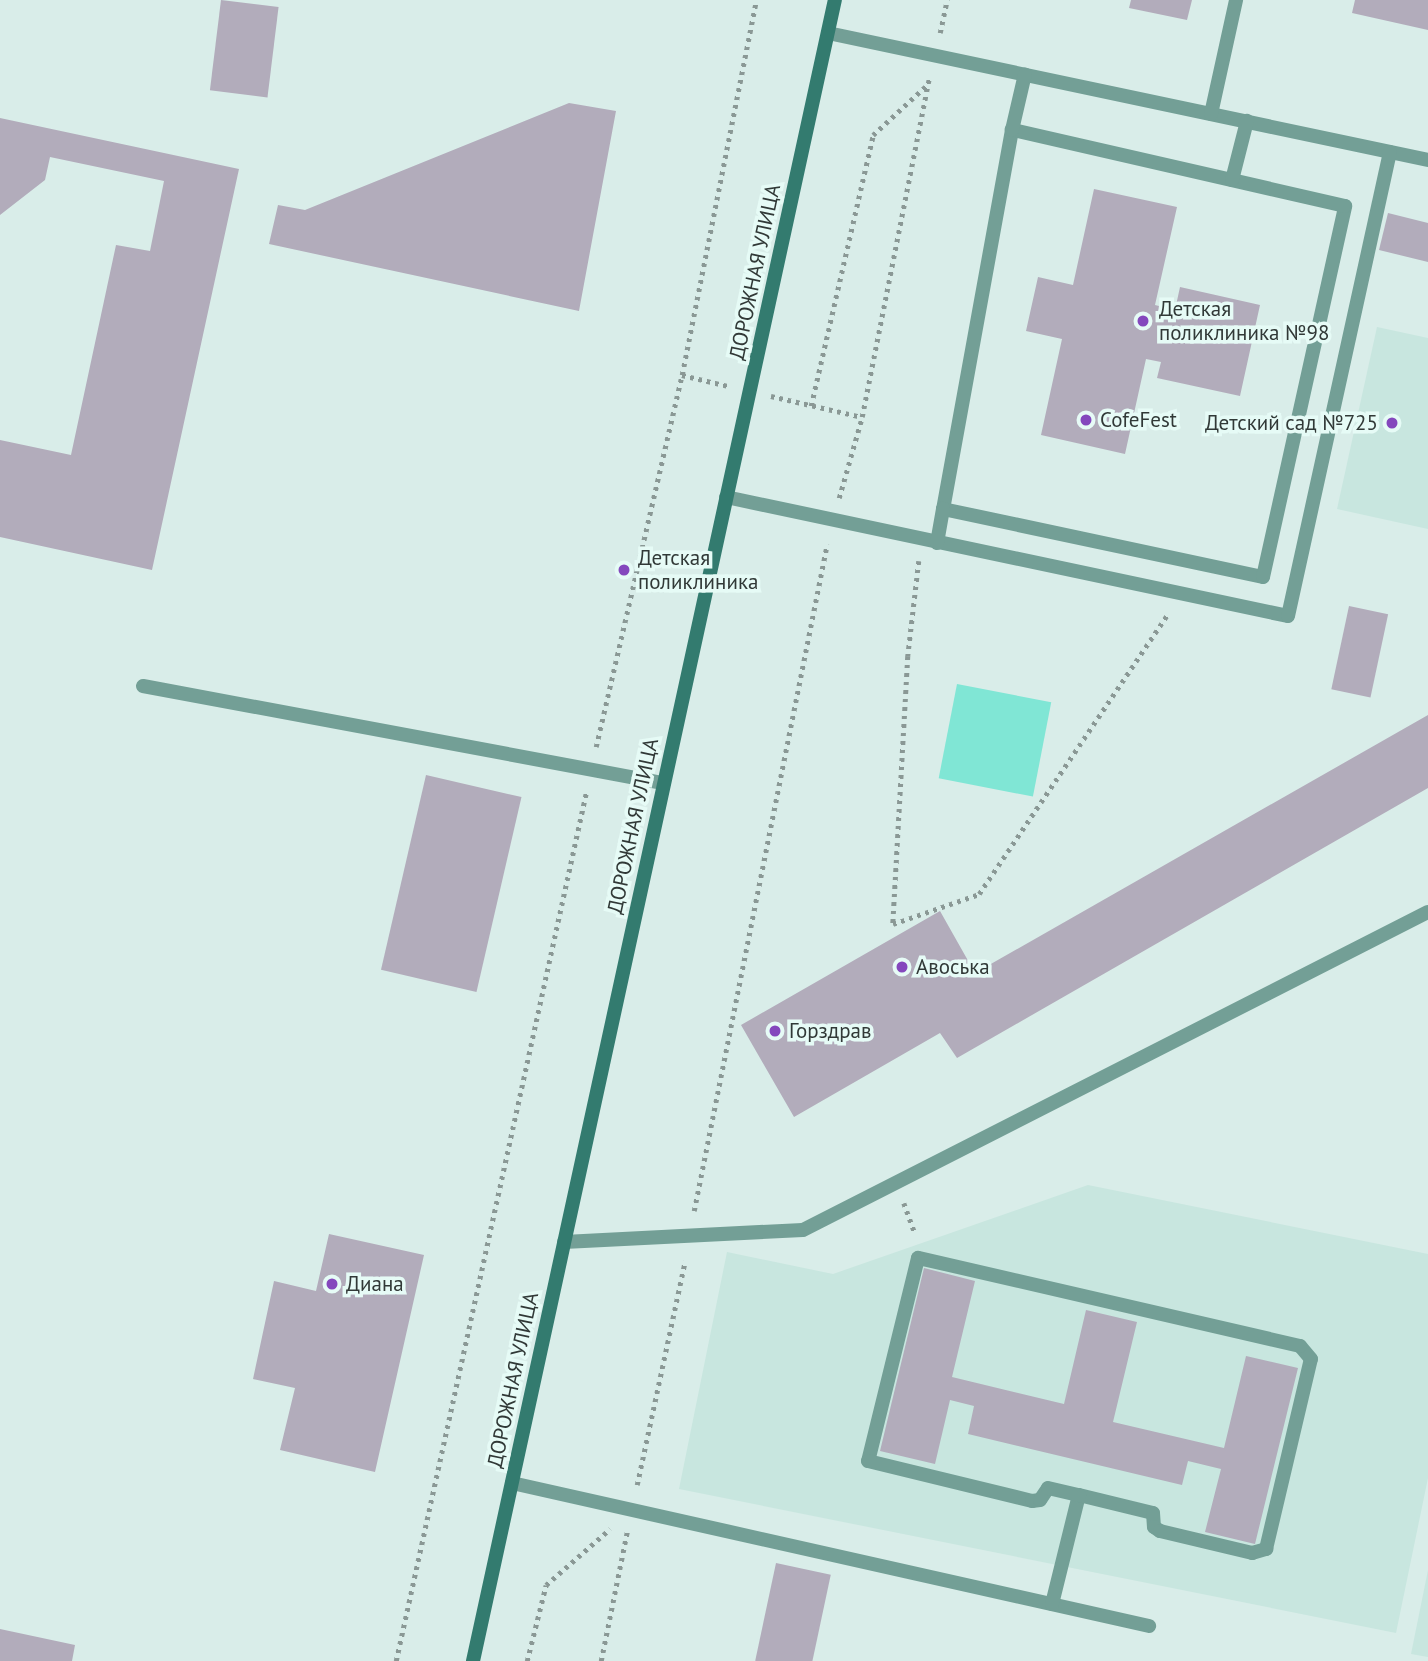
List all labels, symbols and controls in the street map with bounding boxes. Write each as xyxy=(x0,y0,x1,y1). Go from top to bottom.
street label: ДОРОЖНАЯ УЛИЦА xyxy=(724,182,786,362)
place label: Детская поликлиника №98 xyxy=(1159,296,1329,346)
marker: Детская поликлиника №98 xyxy=(1133,311,1153,331)
place label: CofeFest xyxy=(1100,407,1177,433)
place label: Детский сад №725 xyxy=(1205,410,1378,436)
marker: CofeFest xyxy=(1078,412,1094,428)
marker: Детский сад №725 xyxy=(1384,415,1400,431)
place label: Детская поликлиника xyxy=(638,545,758,595)
marker: Детская поликлиника xyxy=(616,562,632,578)
street label: ДОРОЖНАЯ УЛИЦА xyxy=(602,736,664,916)
place label: Авоська xyxy=(916,954,990,980)
marker: Авоська xyxy=(894,959,910,975)
place label: Горздрав xyxy=(789,1018,871,1044)
marker: Горздрав xyxy=(767,1023,783,1039)
place label: Диана xyxy=(346,1271,404,1297)
marker: Диана xyxy=(324,1276,340,1292)
street label: ДОРОЖНАЯ УЛИЦА xyxy=(482,1290,544,1470)

